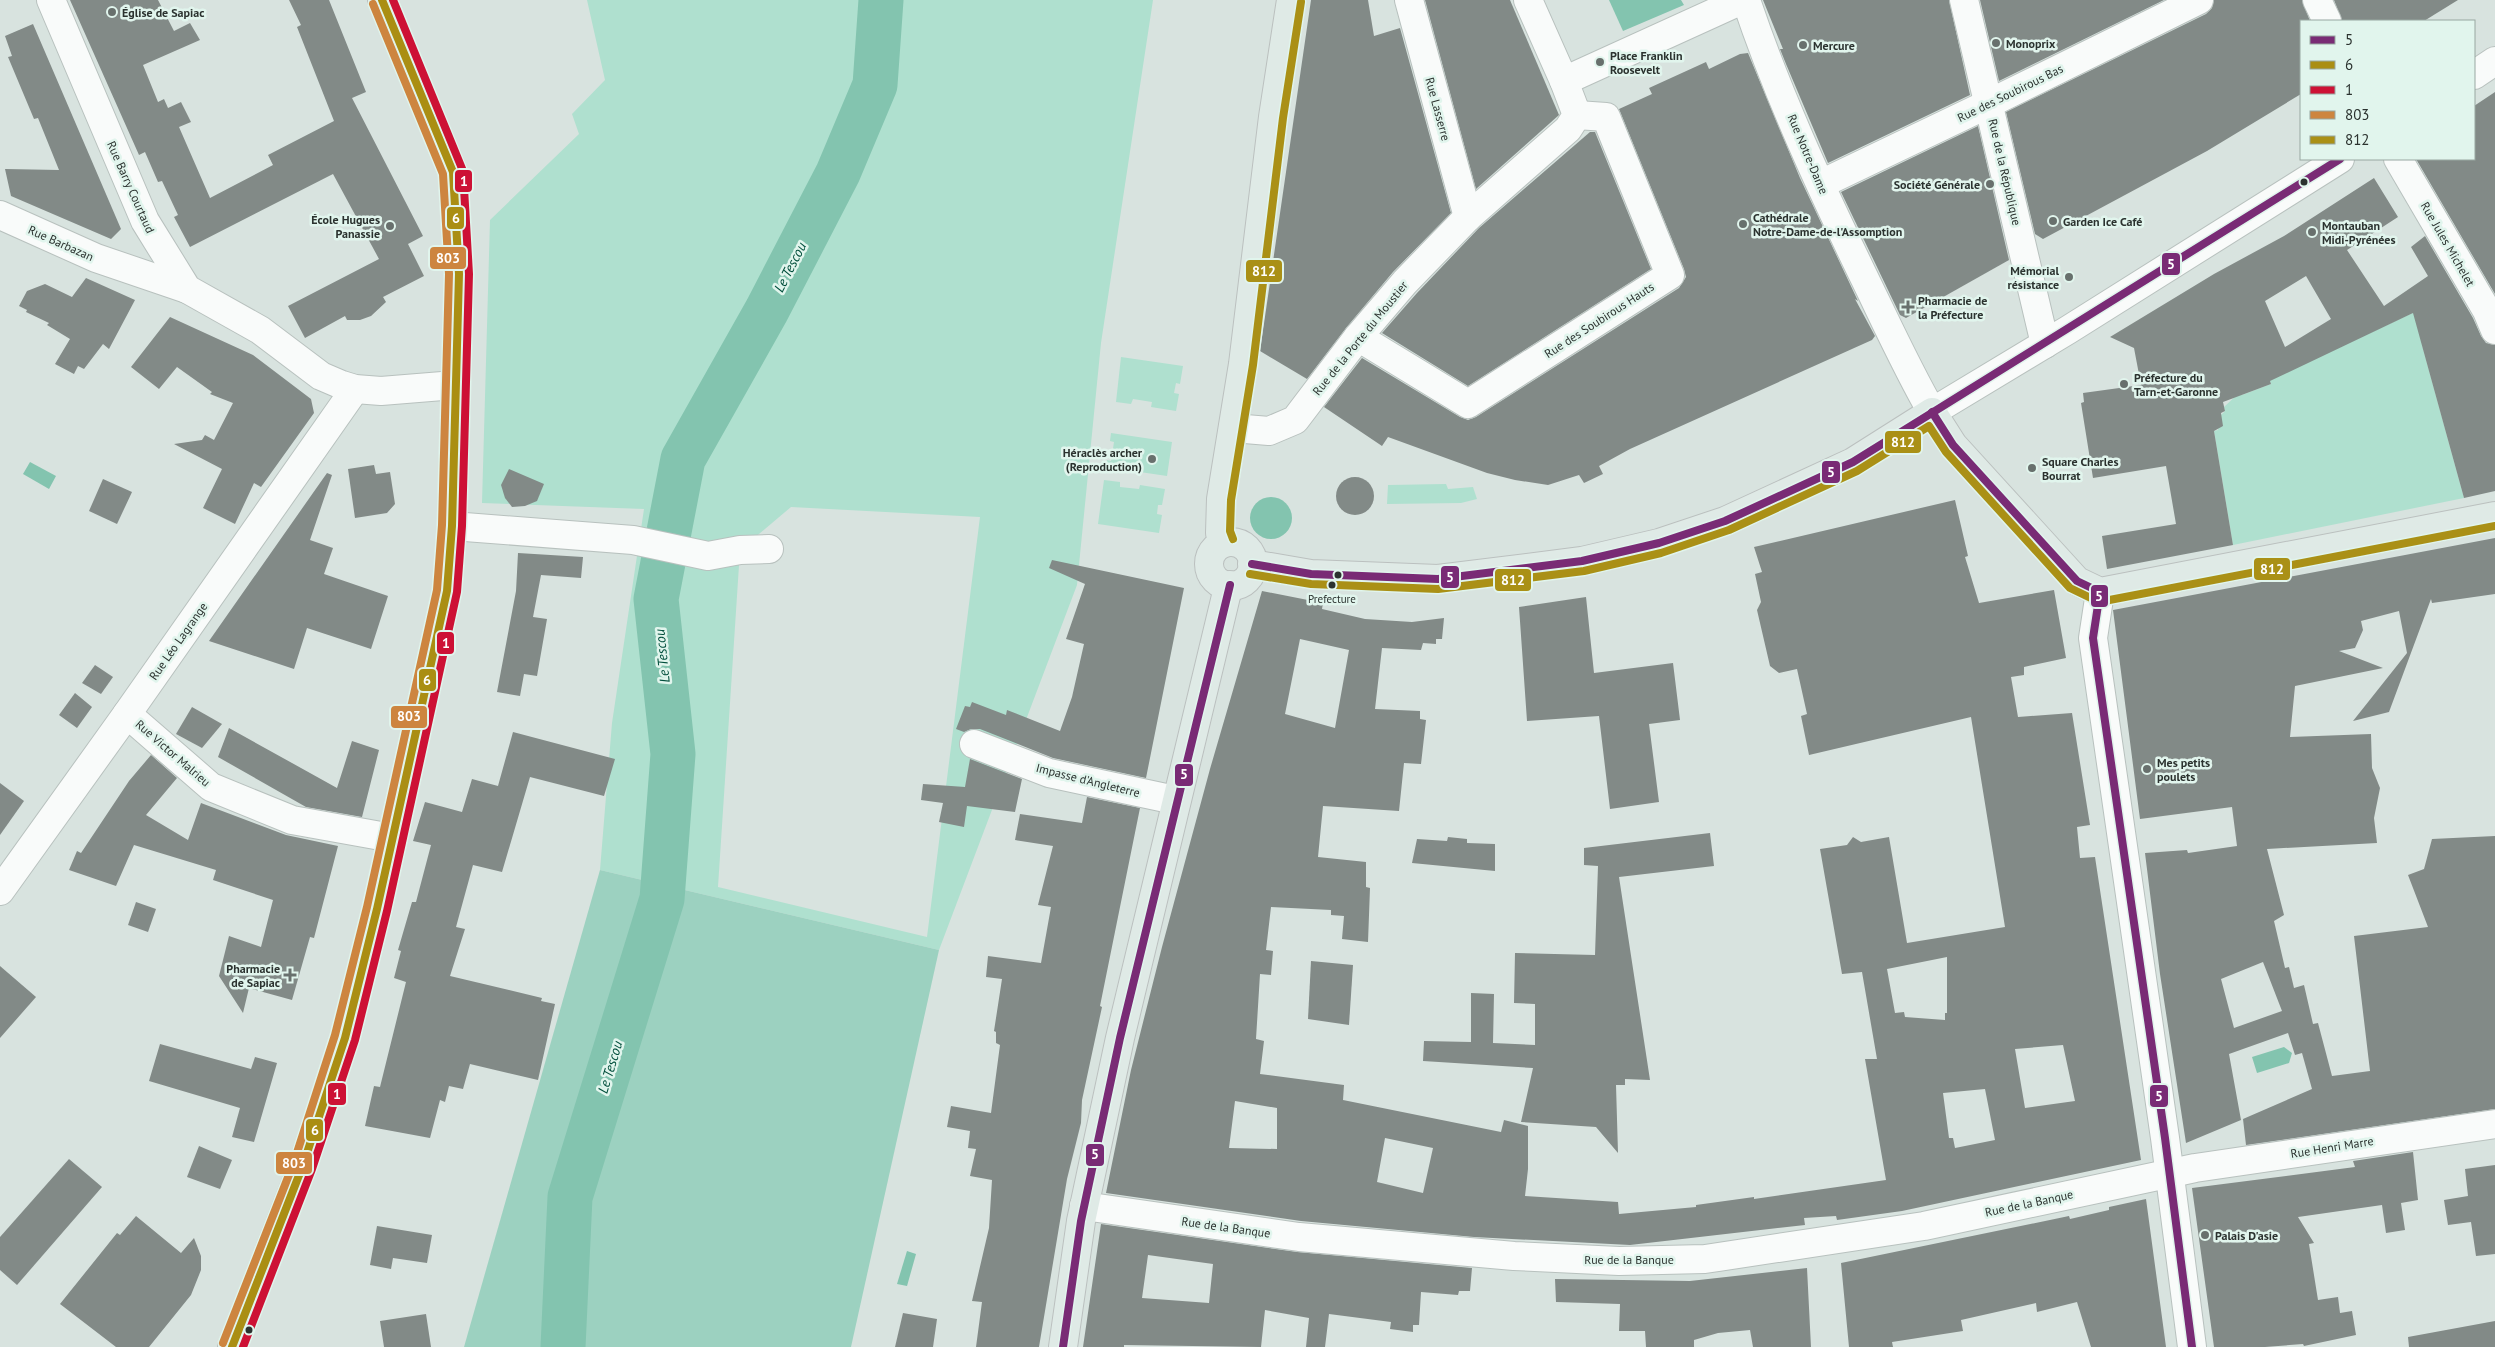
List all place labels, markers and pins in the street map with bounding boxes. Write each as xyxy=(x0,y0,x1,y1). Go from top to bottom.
place label: Église de Sapiac xyxy=(122,5,204,20)
marker: Église de Sapiac xyxy=(106,6,118,18)
place label: Monoprix xyxy=(2006,36,2056,51)
marker: Monoprix xyxy=(1990,37,2002,49)
place label: Mercure xyxy=(1813,38,1855,53)
marker: Mercure xyxy=(1797,39,1809,51)
place label: Place Franklin Roosevelt xyxy=(1610,48,1682,77)
marker: Place Franklin Roosevelt xyxy=(1594,56,1606,68)
place label: Société Générale xyxy=(1894,177,1980,192)
unlabelled marker xyxy=(2299,177,2309,187)
marker: Société Générale xyxy=(1984,178,1996,190)
place label: Cathédrale Notre-Dame-de-l'Assomption xyxy=(1753,210,1902,239)
place label: École Hugues Panassie xyxy=(311,212,380,241)
place label: Garden Ice Café xyxy=(2063,214,2142,229)
marker: Garden Ice Café xyxy=(2047,215,2059,227)
marker: Cathédrale Notre-Dame-de-l'Assomption xyxy=(1737,218,1749,230)
place label: Montauban Midi-Pyrénées xyxy=(2322,218,2396,247)
marker: École Hugues Panassie xyxy=(384,220,396,232)
marker: Montauban Midi-Pyrénées xyxy=(2306,226,2318,238)
place label: Mémorial résistance xyxy=(2008,263,2059,292)
marker: Mémorial résistance xyxy=(2063,271,2075,283)
place label: Pharmacie de la Préfecture xyxy=(1918,293,1987,322)
marker: Pharmacie de la Préfecture xyxy=(1902,301,1914,313)
place label: Préfecture du Tarn-et-Garonne xyxy=(2134,370,2218,399)
marker: Préfecture du Tarn-et-Garonne xyxy=(2118,378,2130,390)
place label: Héraclès archer (Reproduction) xyxy=(1063,445,1143,474)
marker: Héraclès archer (Reproduction) xyxy=(1146,453,1158,465)
place label: Square Charles Bourrat xyxy=(2042,454,2119,483)
marker: Square Charles Bourrat xyxy=(2026,462,2038,474)
unlabelled marker xyxy=(1333,570,1343,580)
marker: Prefecture xyxy=(1327,580,1337,590)
place label: Prefecture xyxy=(1308,592,1356,606)
place label: Mes petits poulets xyxy=(2157,755,2210,784)
marker: Mes petits poulets xyxy=(2141,763,2153,775)
place label: Pharmacie de Sapiac xyxy=(226,961,280,990)
marker: Pharmacie de Sapiac xyxy=(284,969,296,981)
place label: Palais D'asie xyxy=(2215,1228,2278,1243)
marker: Palais D'asie xyxy=(2199,1229,2211,1241)
unlabelled marker xyxy=(244,1325,254,1335)

